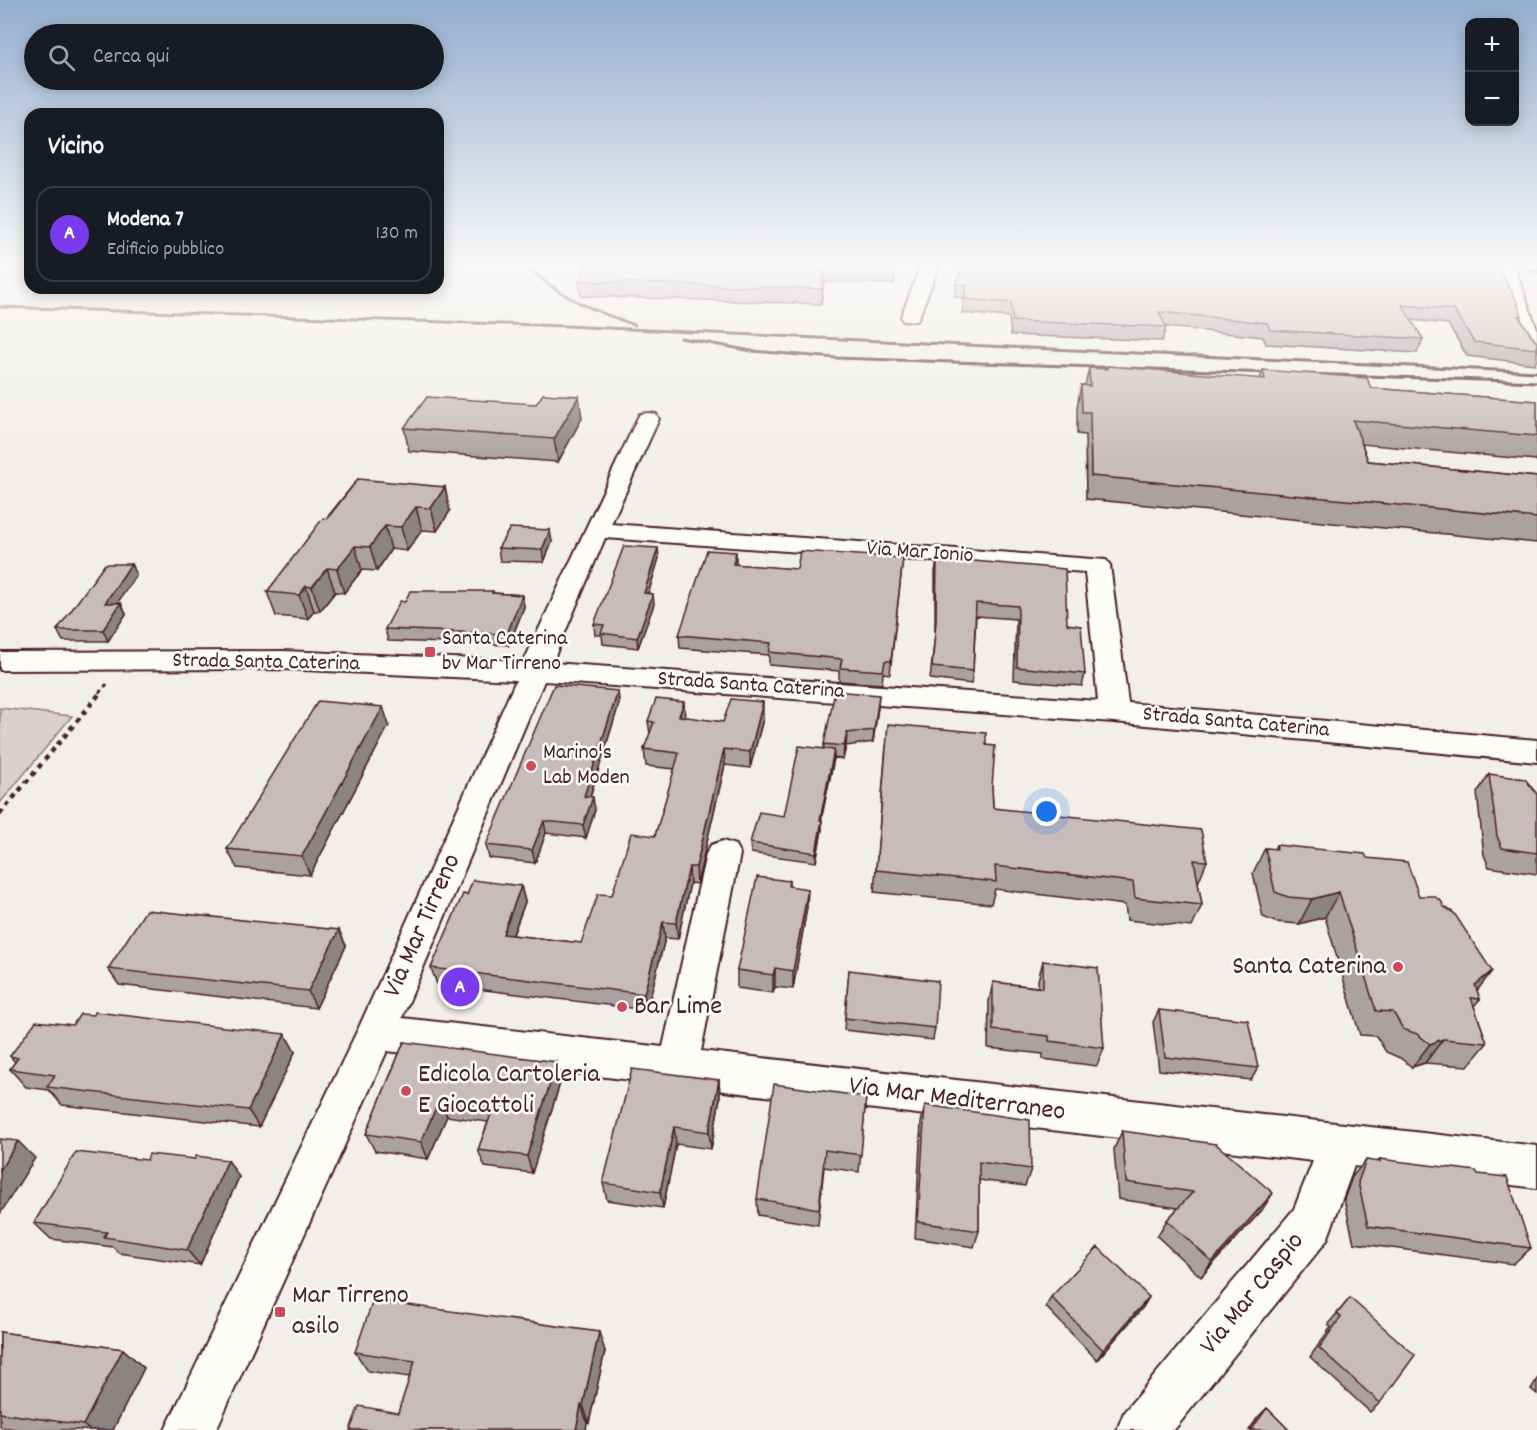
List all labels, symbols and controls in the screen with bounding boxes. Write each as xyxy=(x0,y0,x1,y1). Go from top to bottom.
map controls xyxy=(1465,18,1519,126)
button: + xyxy=(1465,18,1519,72)
search box xyxy=(24,24,444,90)
icon: search xyxy=(45,41,78,74)
text: Cerca qui xyxy=(93,42,169,73)
button: − xyxy=(1465,72,1519,126)
text: Vicino xyxy=(48,129,104,166)
text: Modena 7 xyxy=(107,205,184,236)
text: A xyxy=(64,220,75,248)
text: 130 m xyxy=(376,220,418,248)
text: Edificio pubblico xyxy=(107,236,224,264)
street label: Via Mar Ionio xyxy=(866,534,974,572)
place label: Santa Caterina bv Mar Tirreno xyxy=(442,624,568,680)
marker: Santa Caterina bv Mar Tirreno xyxy=(423,645,437,659)
street label: Strada Santa Caterina xyxy=(172,646,361,680)
street label: Strada Santa Caterina xyxy=(656,664,846,708)
street label: Strada Santa Caterina xyxy=(1141,699,1331,747)
place label: Marino's Lab Moden xyxy=(543,738,630,794)
marker: Marino's Lab Moden xyxy=(524,759,538,773)
your location xyxy=(1032,797,1061,826)
street label: Via Mar Tirreno xyxy=(374,848,472,1004)
place label: Santa Caterina xyxy=(1232,948,1386,987)
marker: Santa Caterina xyxy=(1391,960,1405,974)
pin: A xyxy=(440,964,480,1010)
place label: Bar Lime xyxy=(634,988,722,1027)
marker: Bar Lime xyxy=(615,1000,629,1014)
place label: Edicola Cartoleria E Giocattoli xyxy=(418,1056,600,1126)
street label: Via Mar Mediterraneo xyxy=(847,1067,1067,1133)
marker: Edicola Cartoleria E Giocattoli xyxy=(399,1084,413,1098)
street label: Via Mar Caspio xyxy=(1191,1224,1315,1364)
place label: Mar Tirreno asilo xyxy=(292,1277,409,1347)
marker: Mar Tirreno asilo xyxy=(273,1305,287,1319)

